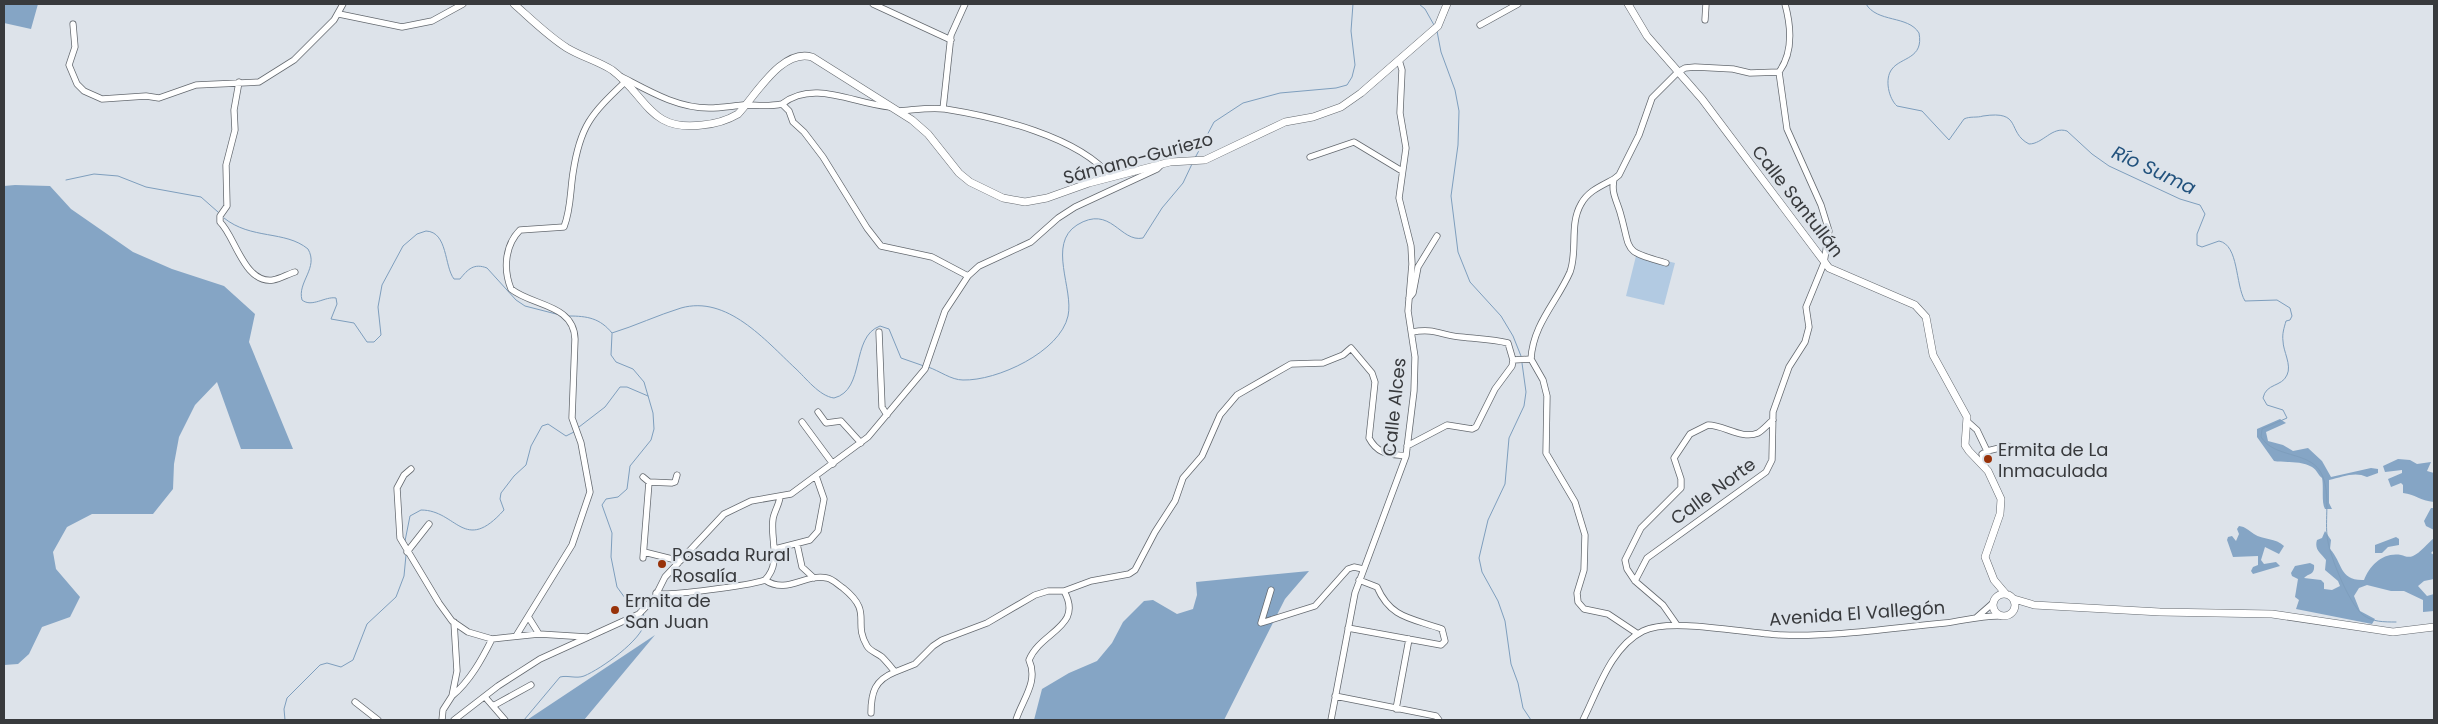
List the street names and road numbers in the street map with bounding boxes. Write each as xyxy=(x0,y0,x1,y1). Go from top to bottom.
street label: Sámano-Guriezo xyxy=(1060,126,1216,190)
street label: Calle Santullán xyxy=(1746,140,1850,262)
street label: Calle Alces xyxy=(1376,356,1412,458)
street label: Calle Norte xyxy=(1665,452,1761,530)
street label: Avenida El Vallegón xyxy=(1768,594,1946,632)

